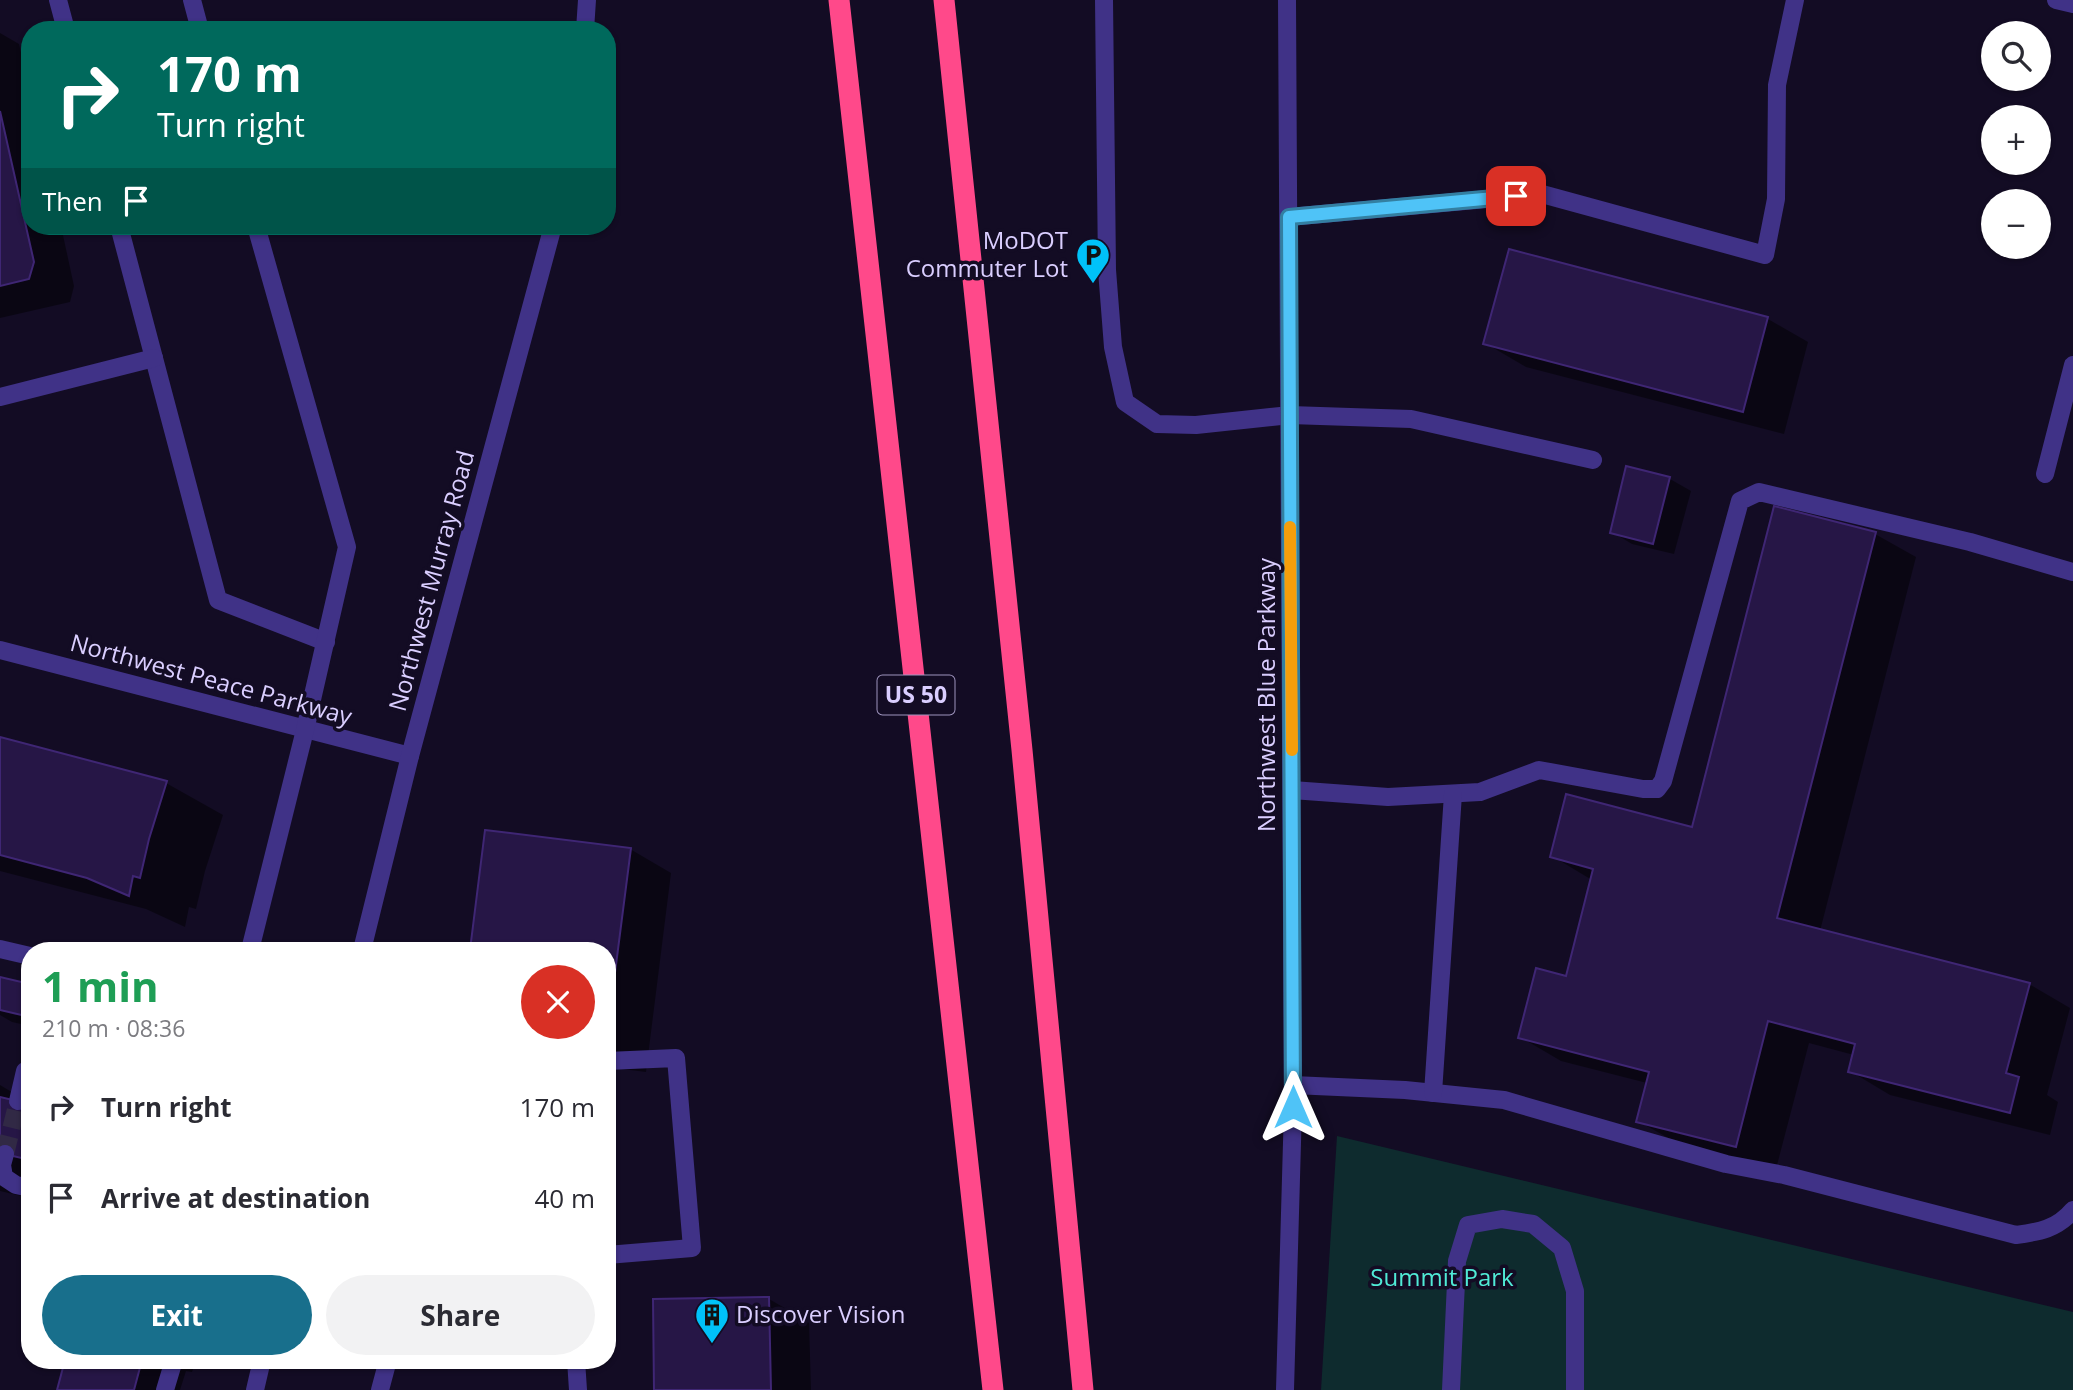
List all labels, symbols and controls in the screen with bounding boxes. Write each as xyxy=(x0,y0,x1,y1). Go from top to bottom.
map controls xyxy=(1981,21,2051,259)
button: search xyxy=(1981,21,2051,91)
text: 170 m xyxy=(157,40,302,106)
icon: right xyxy=(42,49,133,140)
text: Turn right xyxy=(157,103,305,146)
button: + xyxy=(1981,105,2051,175)
pin xyxy=(1486,166,1546,226)
icon: arrive xyxy=(1497,177,1535,215)
icon: arrive xyxy=(117,182,155,220)
text: Then xyxy=(42,183,103,219)
button: − xyxy=(1981,189,2051,259)
place label: MoDOT Commuter Lot xyxy=(906,223,1068,284)
parking icon: MoDOT Commuter Lot xyxy=(1074,236,1112,285)
street label: Northwest Murray Road xyxy=(380,447,481,715)
street label: Northwest Blue Parkway xyxy=(1249,557,1282,832)
street label: Northwest Peace Parkway xyxy=(67,625,357,732)
road number: US 50 xyxy=(878,676,954,715)
text: 1 min xyxy=(42,957,159,1014)
button: close xyxy=(521,965,595,1039)
text: 210 m · 08:36 xyxy=(42,1012,185,1044)
position arrow xyxy=(1256,1070,1330,1144)
icon: right xyxy=(42,1088,80,1126)
text: Turn right xyxy=(101,1089,232,1125)
text: 170 m xyxy=(520,1089,595,1125)
icon: arrive xyxy=(42,1179,80,1217)
text: Arrive at destination xyxy=(101,1180,370,1216)
text: 40 m xyxy=(534,1180,595,1216)
park label: Summit Park xyxy=(1370,1260,1514,1293)
button: Exit xyxy=(42,1275,312,1355)
button: Share xyxy=(326,1275,595,1355)
building icon: Discover Vision xyxy=(693,1296,731,1345)
place label: Discover Vision xyxy=(736,1297,905,1330)

